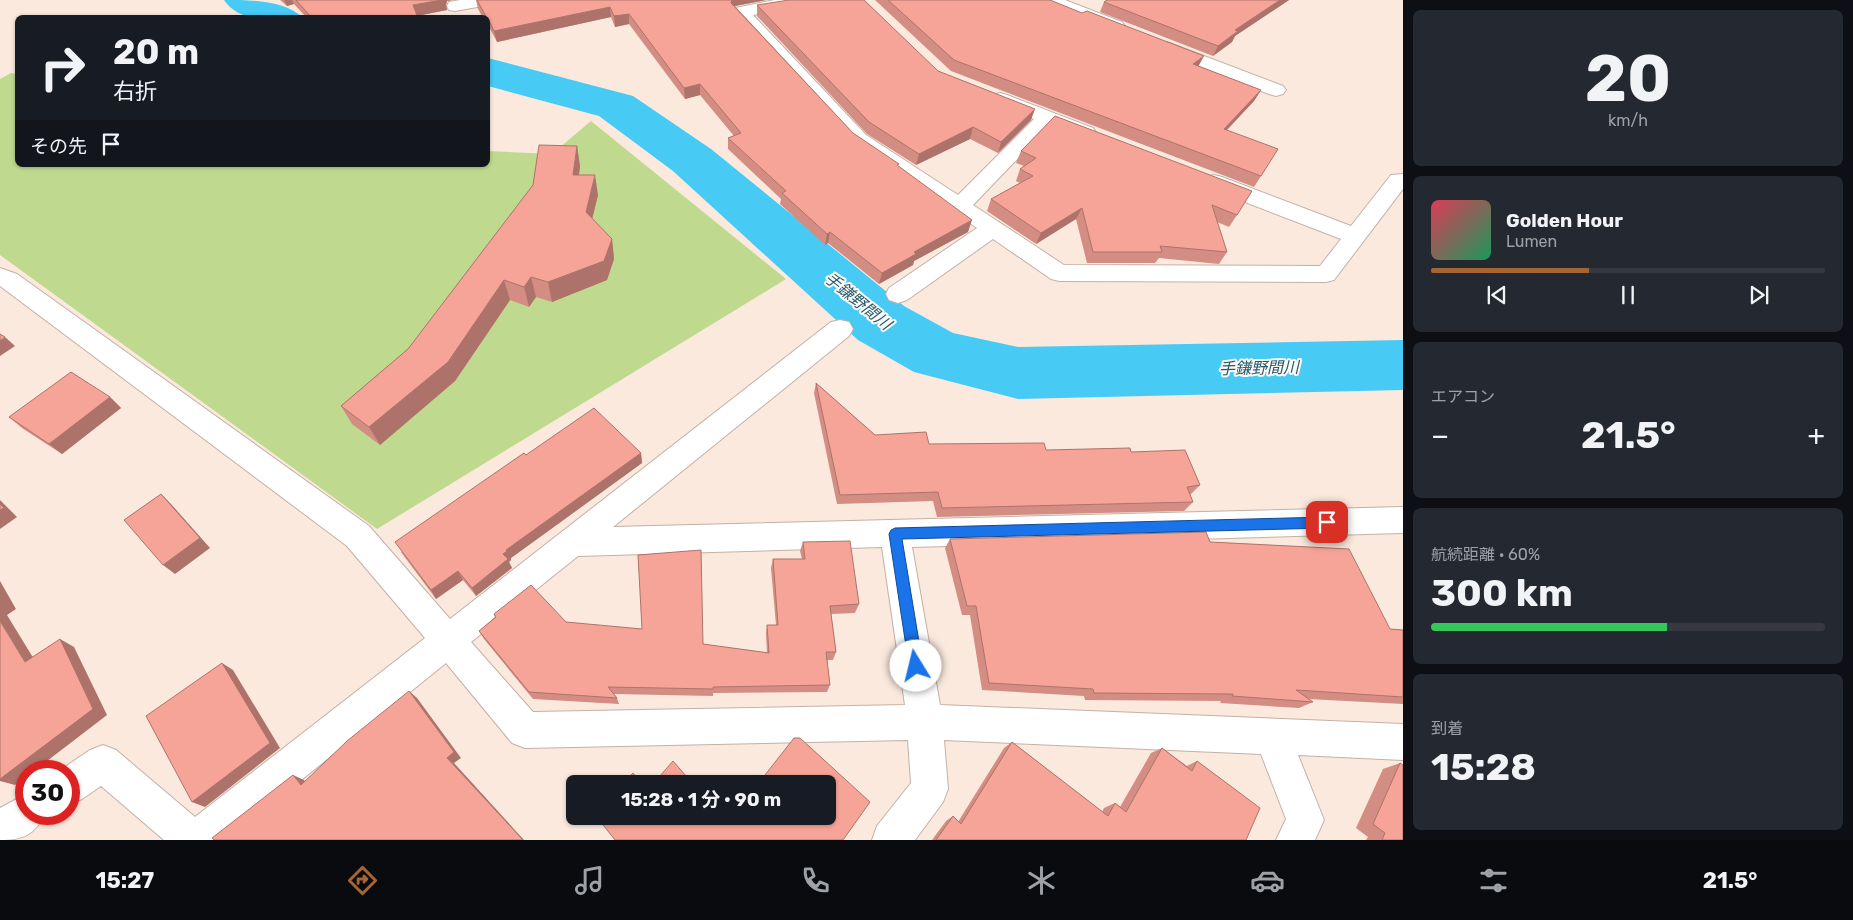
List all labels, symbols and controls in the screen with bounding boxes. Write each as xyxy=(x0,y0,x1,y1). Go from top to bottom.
text: 20 m xyxy=(113,31,199,73)
icon: right xyxy=(30,35,95,100)
text: 20 xyxy=(1585,40,1671,117)
text: 右折 xyxy=(113,78,157,105)
text: km/h xyxy=(1608,111,1648,130)
icon: arrive xyxy=(97,130,125,158)
text: その先 xyxy=(30,135,87,158)
text: Golden Hour xyxy=(1506,209,1623,232)
text: Lumen xyxy=(1506,232,1557,251)
water label: 手鎌野間川 xyxy=(821,268,897,335)
icon: previous xyxy=(1483,281,1511,309)
icon: pause xyxy=(1614,281,1642,309)
icon: next xyxy=(1745,281,1773,309)
water label: 手鎌野間川 xyxy=(1219,358,1301,378)
text: エアコン xyxy=(1431,387,1495,406)
text: 21.5° xyxy=(1581,412,1676,458)
text: − xyxy=(1431,419,1449,452)
text: + xyxy=(1808,419,1825,452)
pin xyxy=(1306,501,1348,543)
icon: arrive xyxy=(1313,508,1341,536)
text: 航続距離 · 60% xyxy=(1431,545,1540,564)
text: 300 km xyxy=(1431,570,1573,616)
position arrow xyxy=(889,639,941,691)
text: 到着 xyxy=(1431,719,1463,738)
text: 15:28 xyxy=(1431,744,1536,790)
speed limit sign: 30 xyxy=(15,760,80,825)
text: 15:28 · 1 分 · 90 m xyxy=(621,788,781,811)
icon: directions xyxy=(345,863,380,898)
icon: music xyxy=(572,863,607,898)
icon: phone xyxy=(798,863,833,898)
icon: climate xyxy=(1024,863,1059,898)
icon: car xyxy=(1250,863,1285,898)
icon: filters xyxy=(1476,863,1511,898)
text: 15:27 xyxy=(96,867,154,894)
text: 21.5° xyxy=(1703,867,1757,894)

